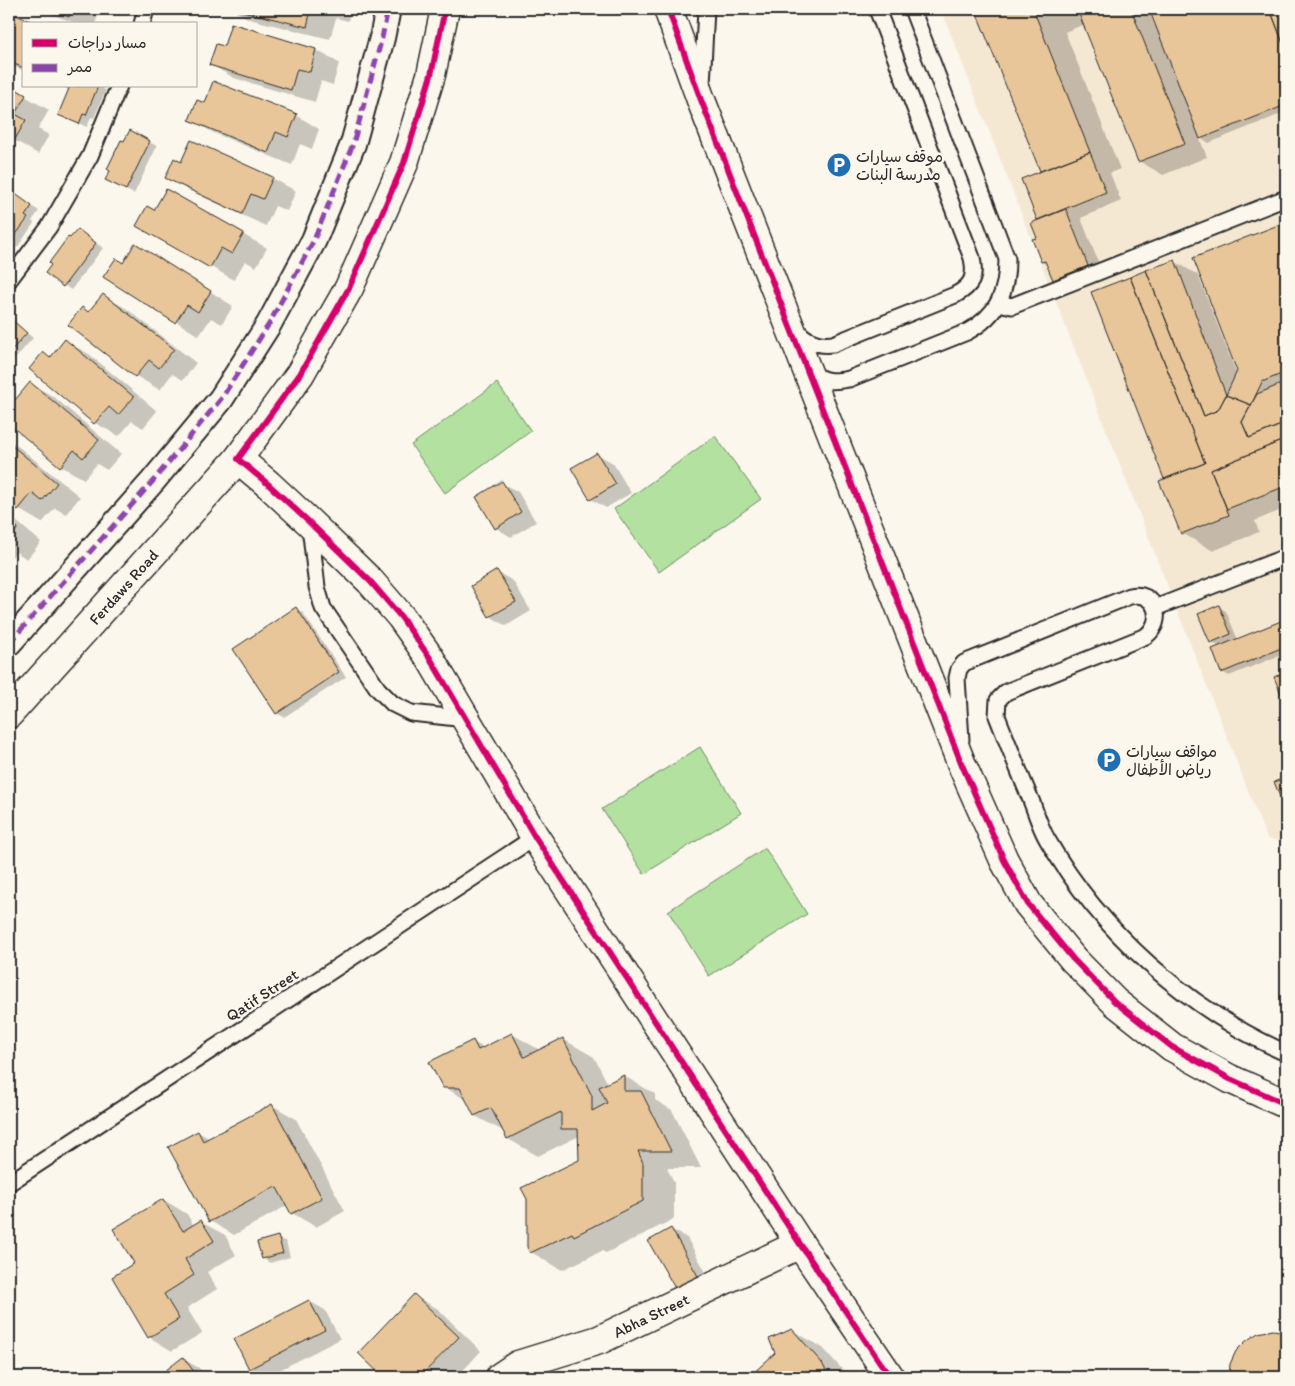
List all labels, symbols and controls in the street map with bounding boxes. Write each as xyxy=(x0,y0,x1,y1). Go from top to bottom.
legend xyxy=(22,22,198,88)
text: مسار دراجات xyxy=(68,34,147,52)
text: ممر xyxy=(66,58,92,76)
place label: موقف سيارات مدرسة البنات xyxy=(856,147,943,184)
parking icon: موقف سيارات مدرسة البنات xyxy=(826,152,852,178)
street label: Ferdaws Road xyxy=(85,545,162,628)
place label: مواقف سيارات رياض الأطفال xyxy=(1126,742,1217,779)
parking icon: مواقف سيارات رياض الأطفال xyxy=(1096,747,1122,773)
street label: Qatif Street xyxy=(222,965,302,1025)
street label: Abha Street xyxy=(610,1289,692,1341)

